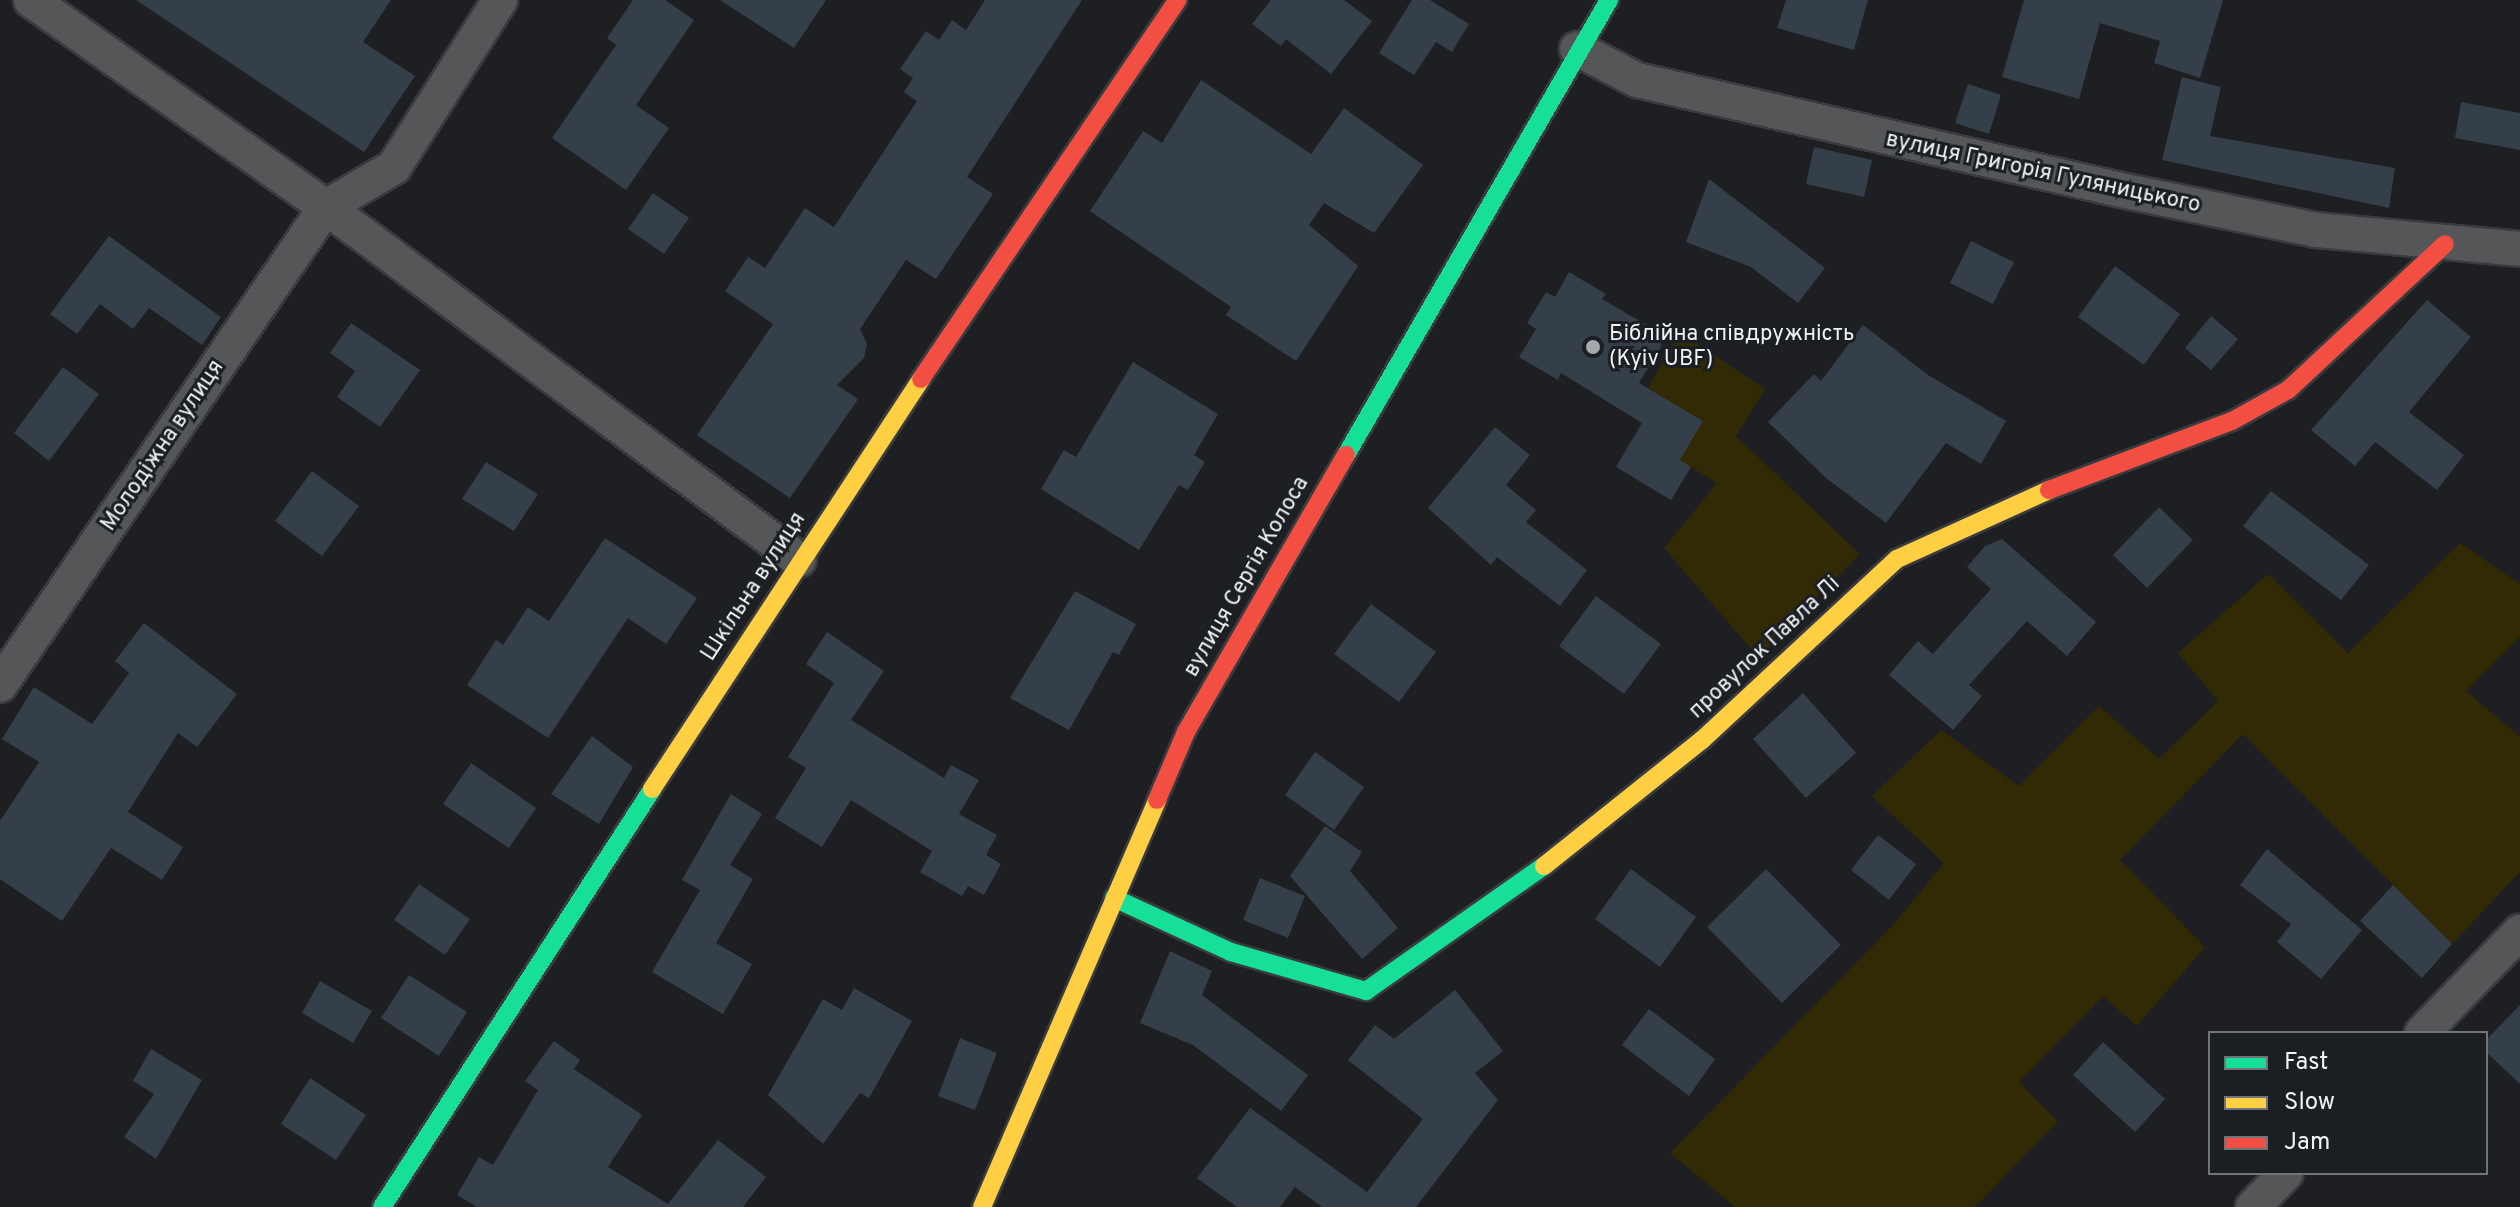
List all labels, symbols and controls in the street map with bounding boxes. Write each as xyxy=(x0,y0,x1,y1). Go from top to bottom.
street label: вулиця Григорія Гуляницького xyxy=(1883,127,2203,219)
place label: Біблійна співдружність (Kyiv UBF) xyxy=(1609,321,1854,372)
marker: Біблійна співдружність (Kyiv UBF) xyxy=(1584,338,1602,356)
street label: Молодіжна вулиця xyxy=(96,355,230,537)
street label: вулиця Сергія Колоса xyxy=(1179,472,1315,682)
street label: Шкільна вулиця xyxy=(696,508,812,666)
street label: провулок Павла Лі xyxy=(1684,571,1846,725)
legend xyxy=(2208,1031,2488,1175)
text: Fast xyxy=(2284,1048,2328,1078)
text: Slow xyxy=(2284,1088,2335,1118)
text: Jam xyxy=(2284,1128,2330,1158)

